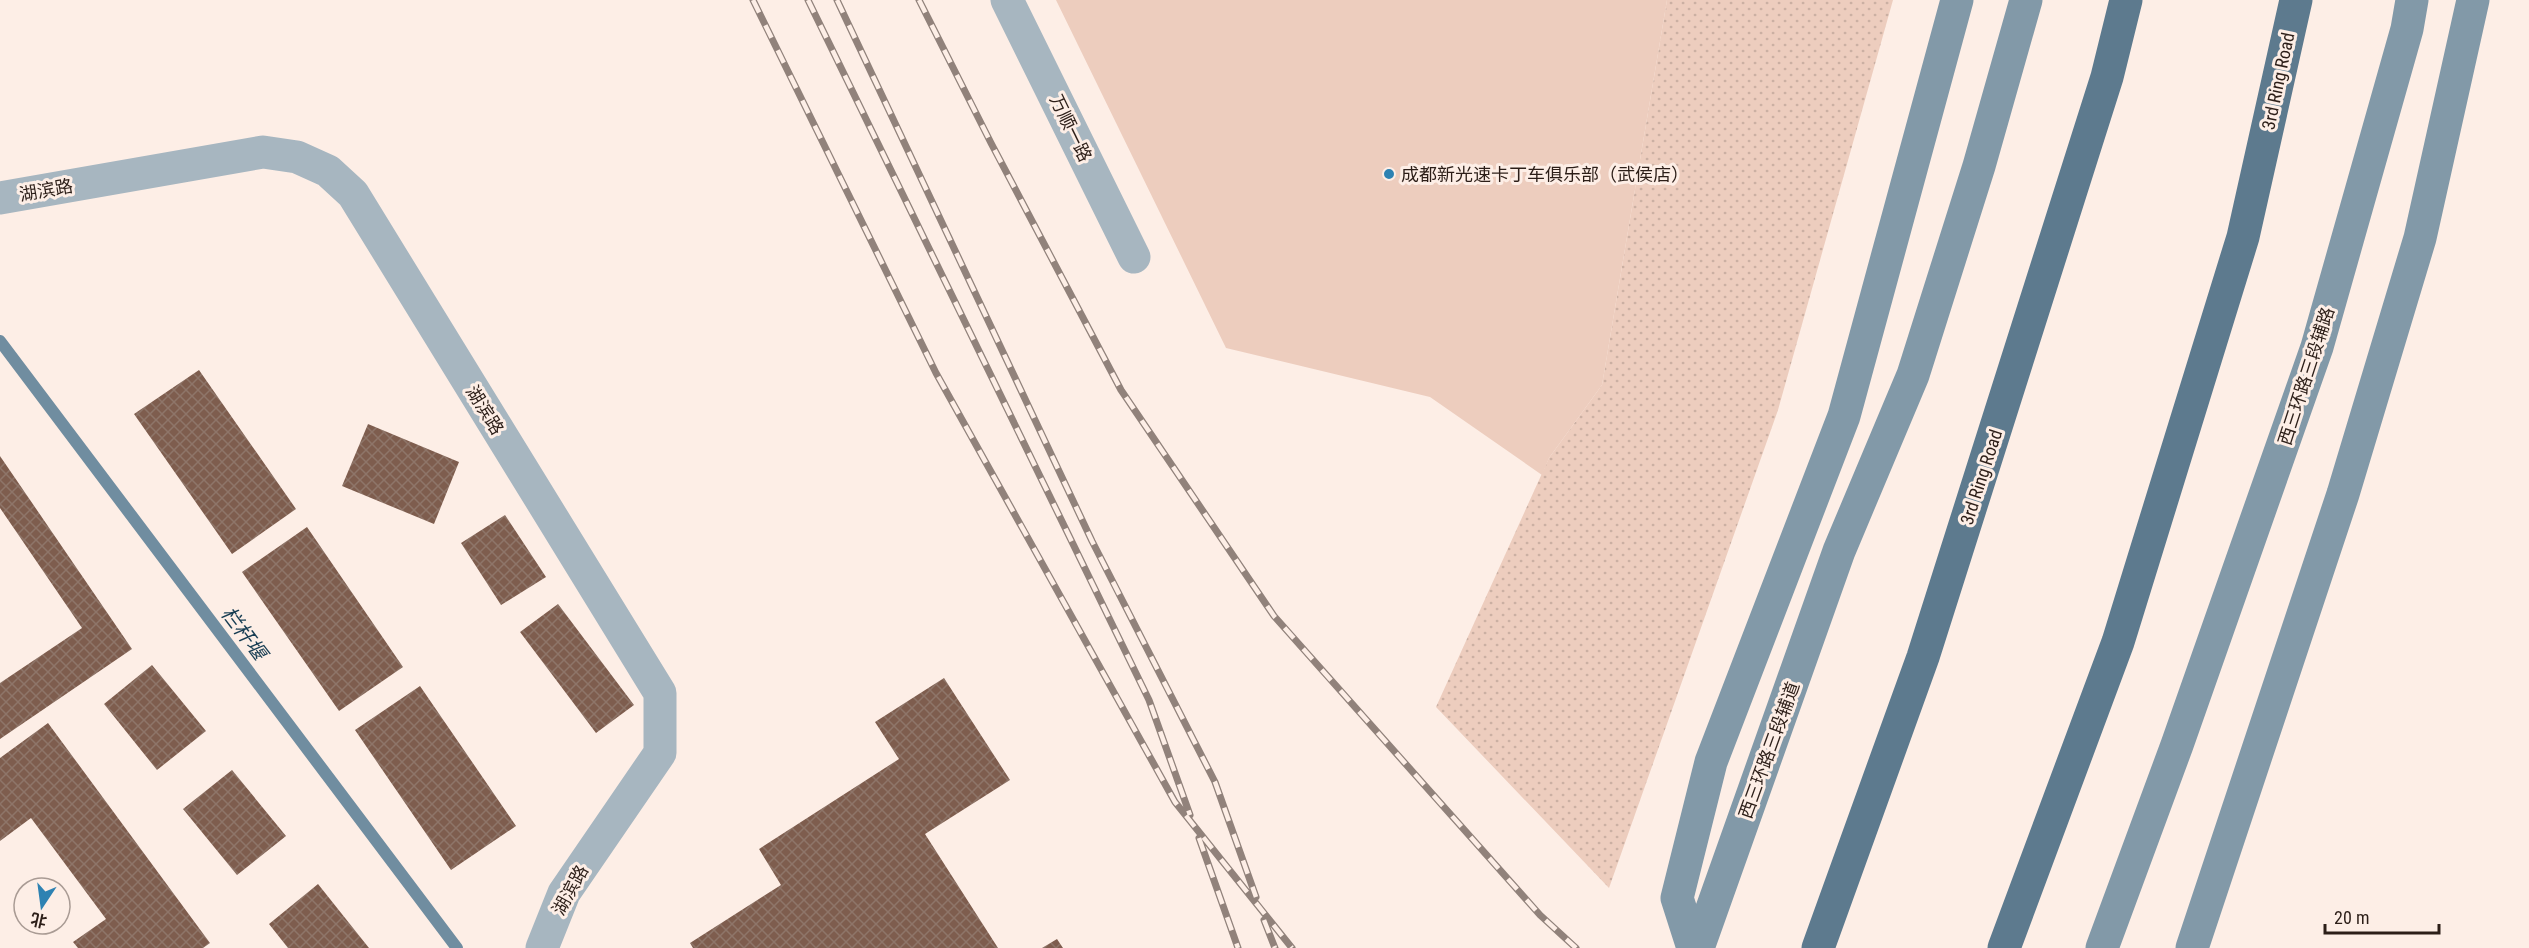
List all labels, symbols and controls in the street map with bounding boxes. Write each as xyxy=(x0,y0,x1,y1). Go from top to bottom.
street label: 3rd Ring Road xyxy=(2257,30,2299,132)
street label: 万顺一路 xyxy=(1046,91,1096,165)
place label: 成都新光速卡丁车俱乐部（武侯店） xyxy=(1401,164,1689,185)
marker: 成都新光速卡丁车俱乐部（武侯店） xyxy=(1382,167,1396,181)
street label: 湖滨路 xyxy=(18,175,74,205)
street label: 西三环路三段辅路 xyxy=(2274,304,2338,448)
street label: 湖滨路 xyxy=(462,382,508,438)
street label: 3rd Ring Road xyxy=(1956,427,2006,527)
water label: 栏杆堰 xyxy=(216,602,273,667)
street label: 西三环路三段辅道 xyxy=(1735,679,1803,821)
street label: 湖滨路 xyxy=(548,861,592,919)
north arrow xyxy=(12,876,72,936)
scale bar xyxy=(2325,897,2439,935)
text: 20 m xyxy=(2334,907,2369,928)
text: 北 xyxy=(29,909,49,931)

